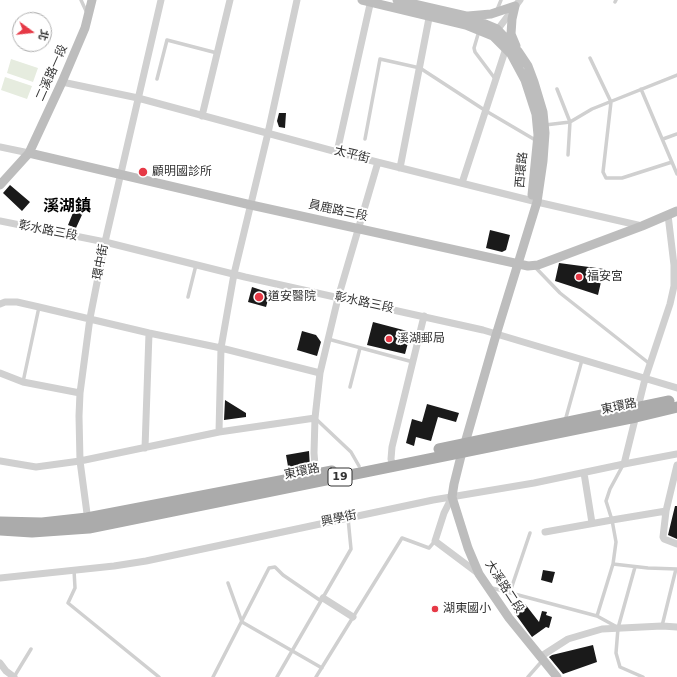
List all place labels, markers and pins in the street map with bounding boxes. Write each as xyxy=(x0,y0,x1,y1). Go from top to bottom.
place label: 顧明國診所 xyxy=(152,165,212,179)
marker: 顧明國診所 xyxy=(137,166,149,178)
place label: 福安宮 xyxy=(587,270,623,284)
marker: 福安宮 xyxy=(574,272,584,282)
place label: 道安醫院 xyxy=(268,290,316,304)
marker: 道安醫院 xyxy=(253,291,265,303)
place label: 溪湖郵局 xyxy=(397,332,445,346)
marker: 溪湖郵局 xyxy=(384,334,394,344)
place label: 湖東國小 xyxy=(443,602,491,616)
marker: 湖東國小 xyxy=(430,604,440,614)

